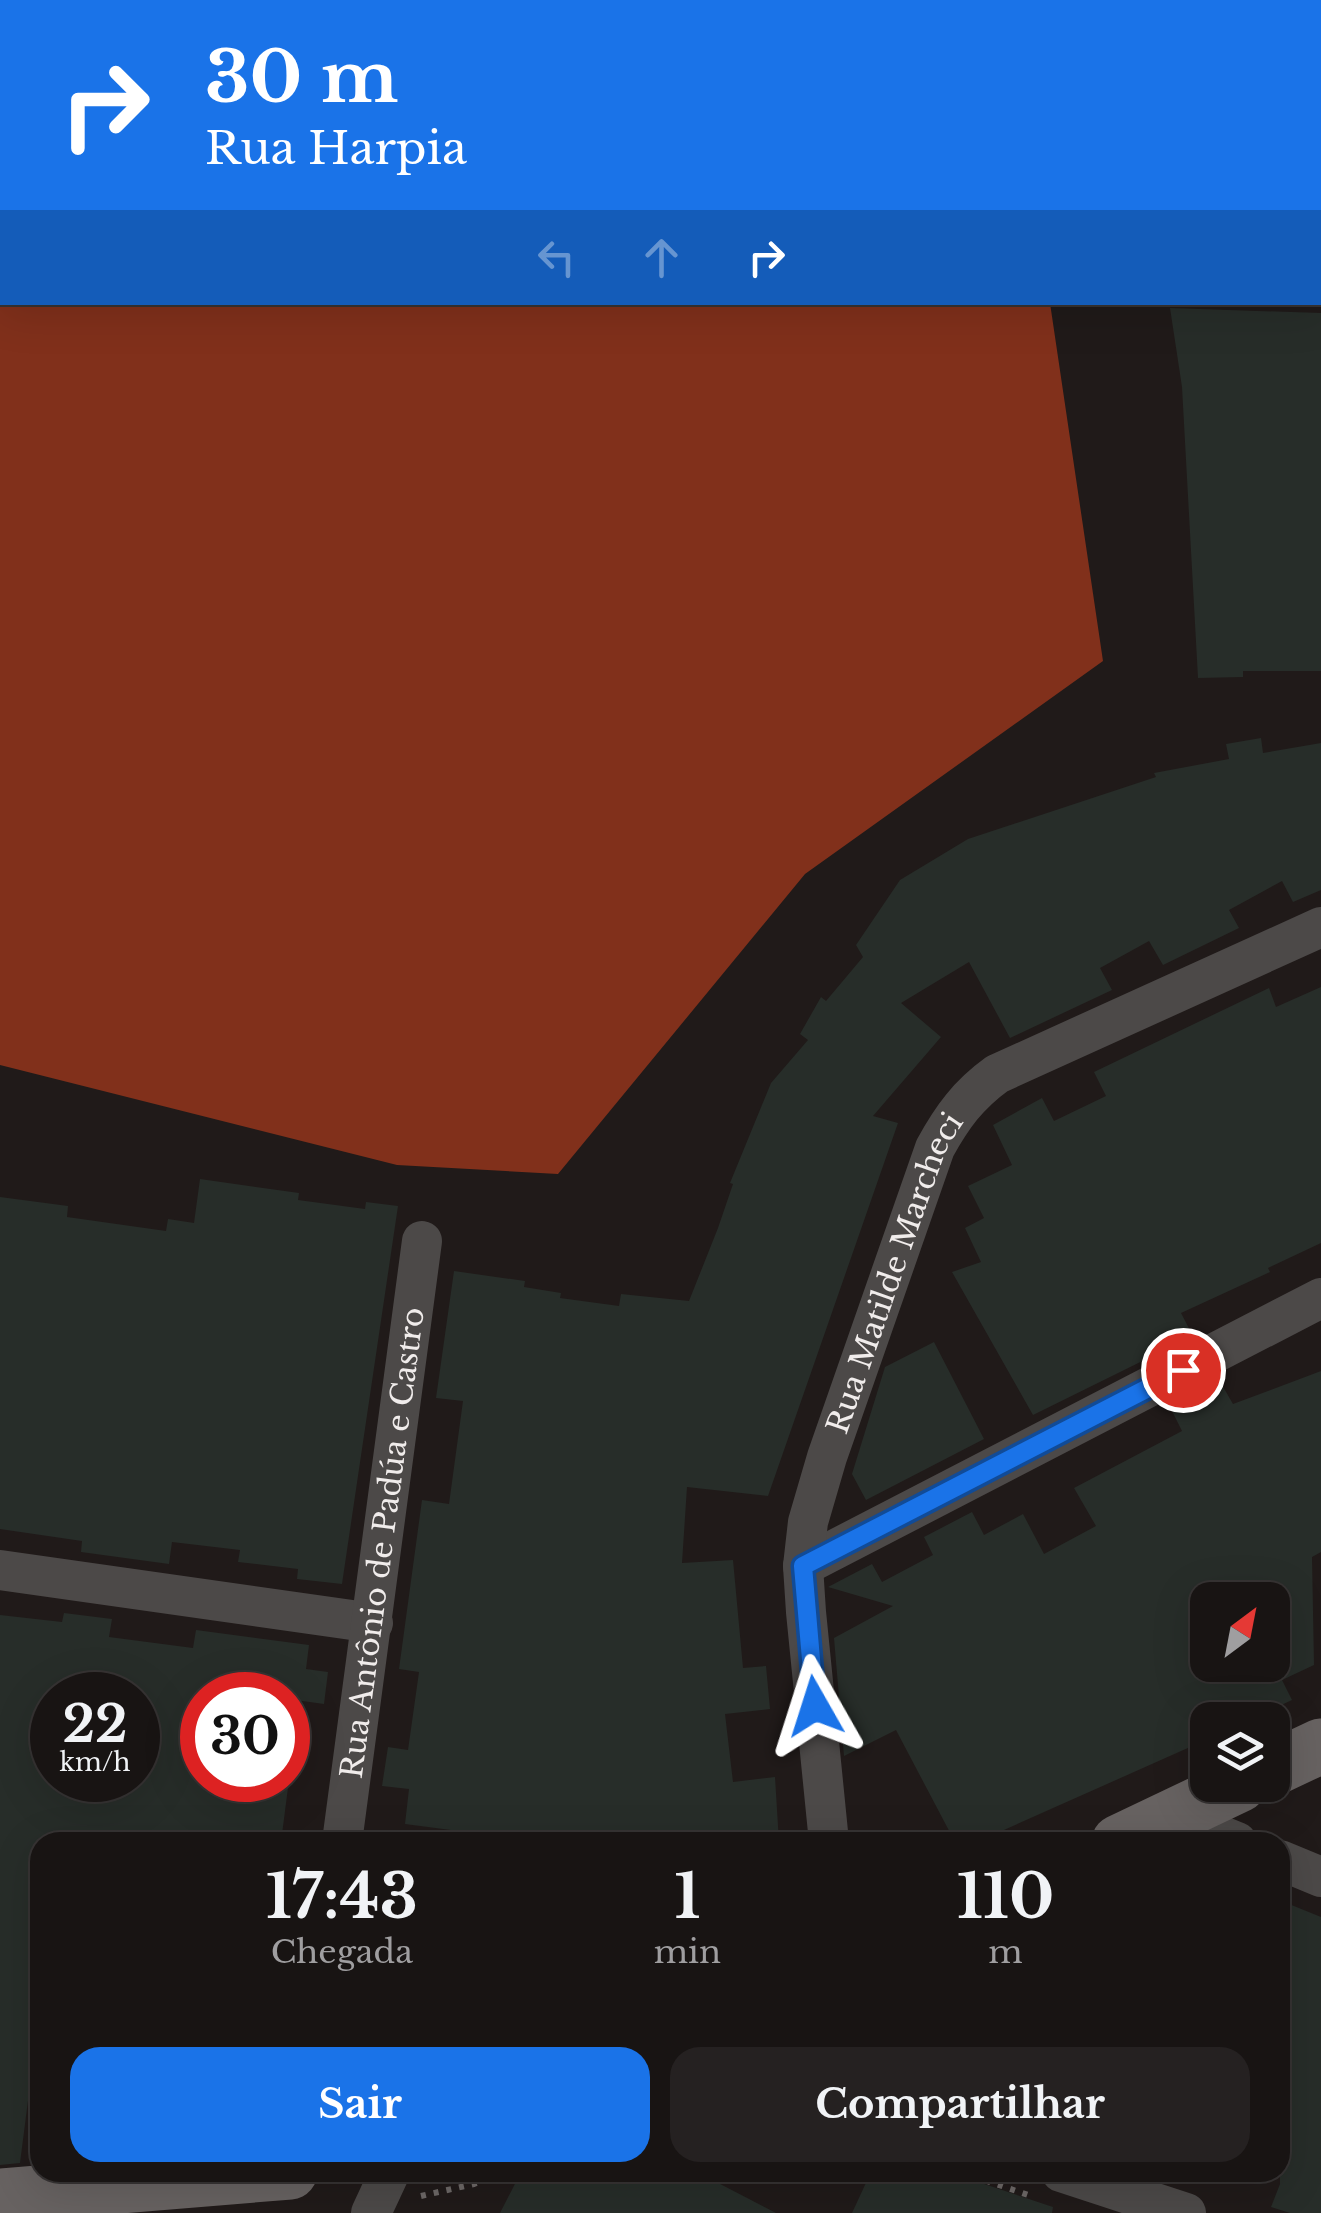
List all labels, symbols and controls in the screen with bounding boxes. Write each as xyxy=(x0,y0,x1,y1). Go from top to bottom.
text: 30 m xyxy=(205,34,398,121)
icon: right xyxy=(40,40,170,170)
text: Rua Harpia xyxy=(205,120,467,176)
icon: left xyxy=(529,230,584,285)
icon: ahead xyxy=(634,230,689,285)
icon: right xyxy=(739,230,794,285)
street label: Rua Matilde Marcheci xyxy=(818,1105,970,1438)
street label: Rua Antônio de Padúa e Castro xyxy=(332,1305,432,1780)
pin xyxy=(1141,1328,1226,1413)
icon: arrive xyxy=(1156,1343,1211,1398)
north arrow xyxy=(1190,1582,1290,1682)
map controls xyxy=(1190,1582,1290,1802)
position arrow xyxy=(763,1654,867,1758)
speed limit sign: 30 xyxy=(180,1672,310,1802)
text: 22 xyxy=(62,1693,128,1756)
button: layers xyxy=(1190,1702,1290,1802)
text: km/h xyxy=(60,1747,130,1778)
text: 17:43 xyxy=(266,1860,418,1934)
text: 1 xyxy=(674,1860,700,1934)
text: 110 xyxy=(957,1860,1054,1934)
text: Chegada xyxy=(271,1932,413,1972)
text: min xyxy=(654,1932,721,1972)
text: m xyxy=(988,1932,1023,1972)
button: Sair xyxy=(70,2047,650,2162)
button: Compartilhar xyxy=(670,2047,1250,2162)

